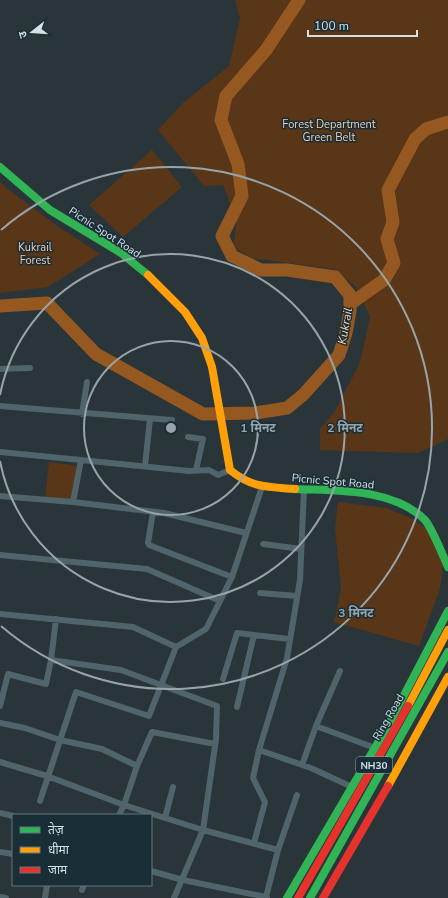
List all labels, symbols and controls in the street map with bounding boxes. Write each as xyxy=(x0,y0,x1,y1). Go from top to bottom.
north arrow xyxy=(12,12,52,52)
scale bar xyxy=(308,12,417,38)
text: 100 m xyxy=(314,18,349,34)
text: उ xyxy=(15,29,31,40)
park label: Forest Department Green Belt xyxy=(282,117,376,145)
street label: Picnic Spot Road xyxy=(66,204,144,261)
park label: Kukrail Forest xyxy=(18,240,53,268)
water label: Kukrail xyxy=(334,306,356,346)
text: 1 मिनट xyxy=(240,420,276,436)
text: 2 मिनट xyxy=(327,420,363,436)
centre of rings xyxy=(164,421,178,435)
street label: Picnic Spot Road xyxy=(291,470,375,493)
text: 3 मिनट xyxy=(338,605,374,621)
street label: Ring Road xyxy=(369,691,408,743)
road number: NH30 xyxy=(356,757,392,773)
legend xyxy=(12,814,152,886)
text: तेज़ xyxy=(48,822,65,838)
text: धीमा xyxy=(48,842,70,858)
text: जाम xyxy=(48,862,68,878)

